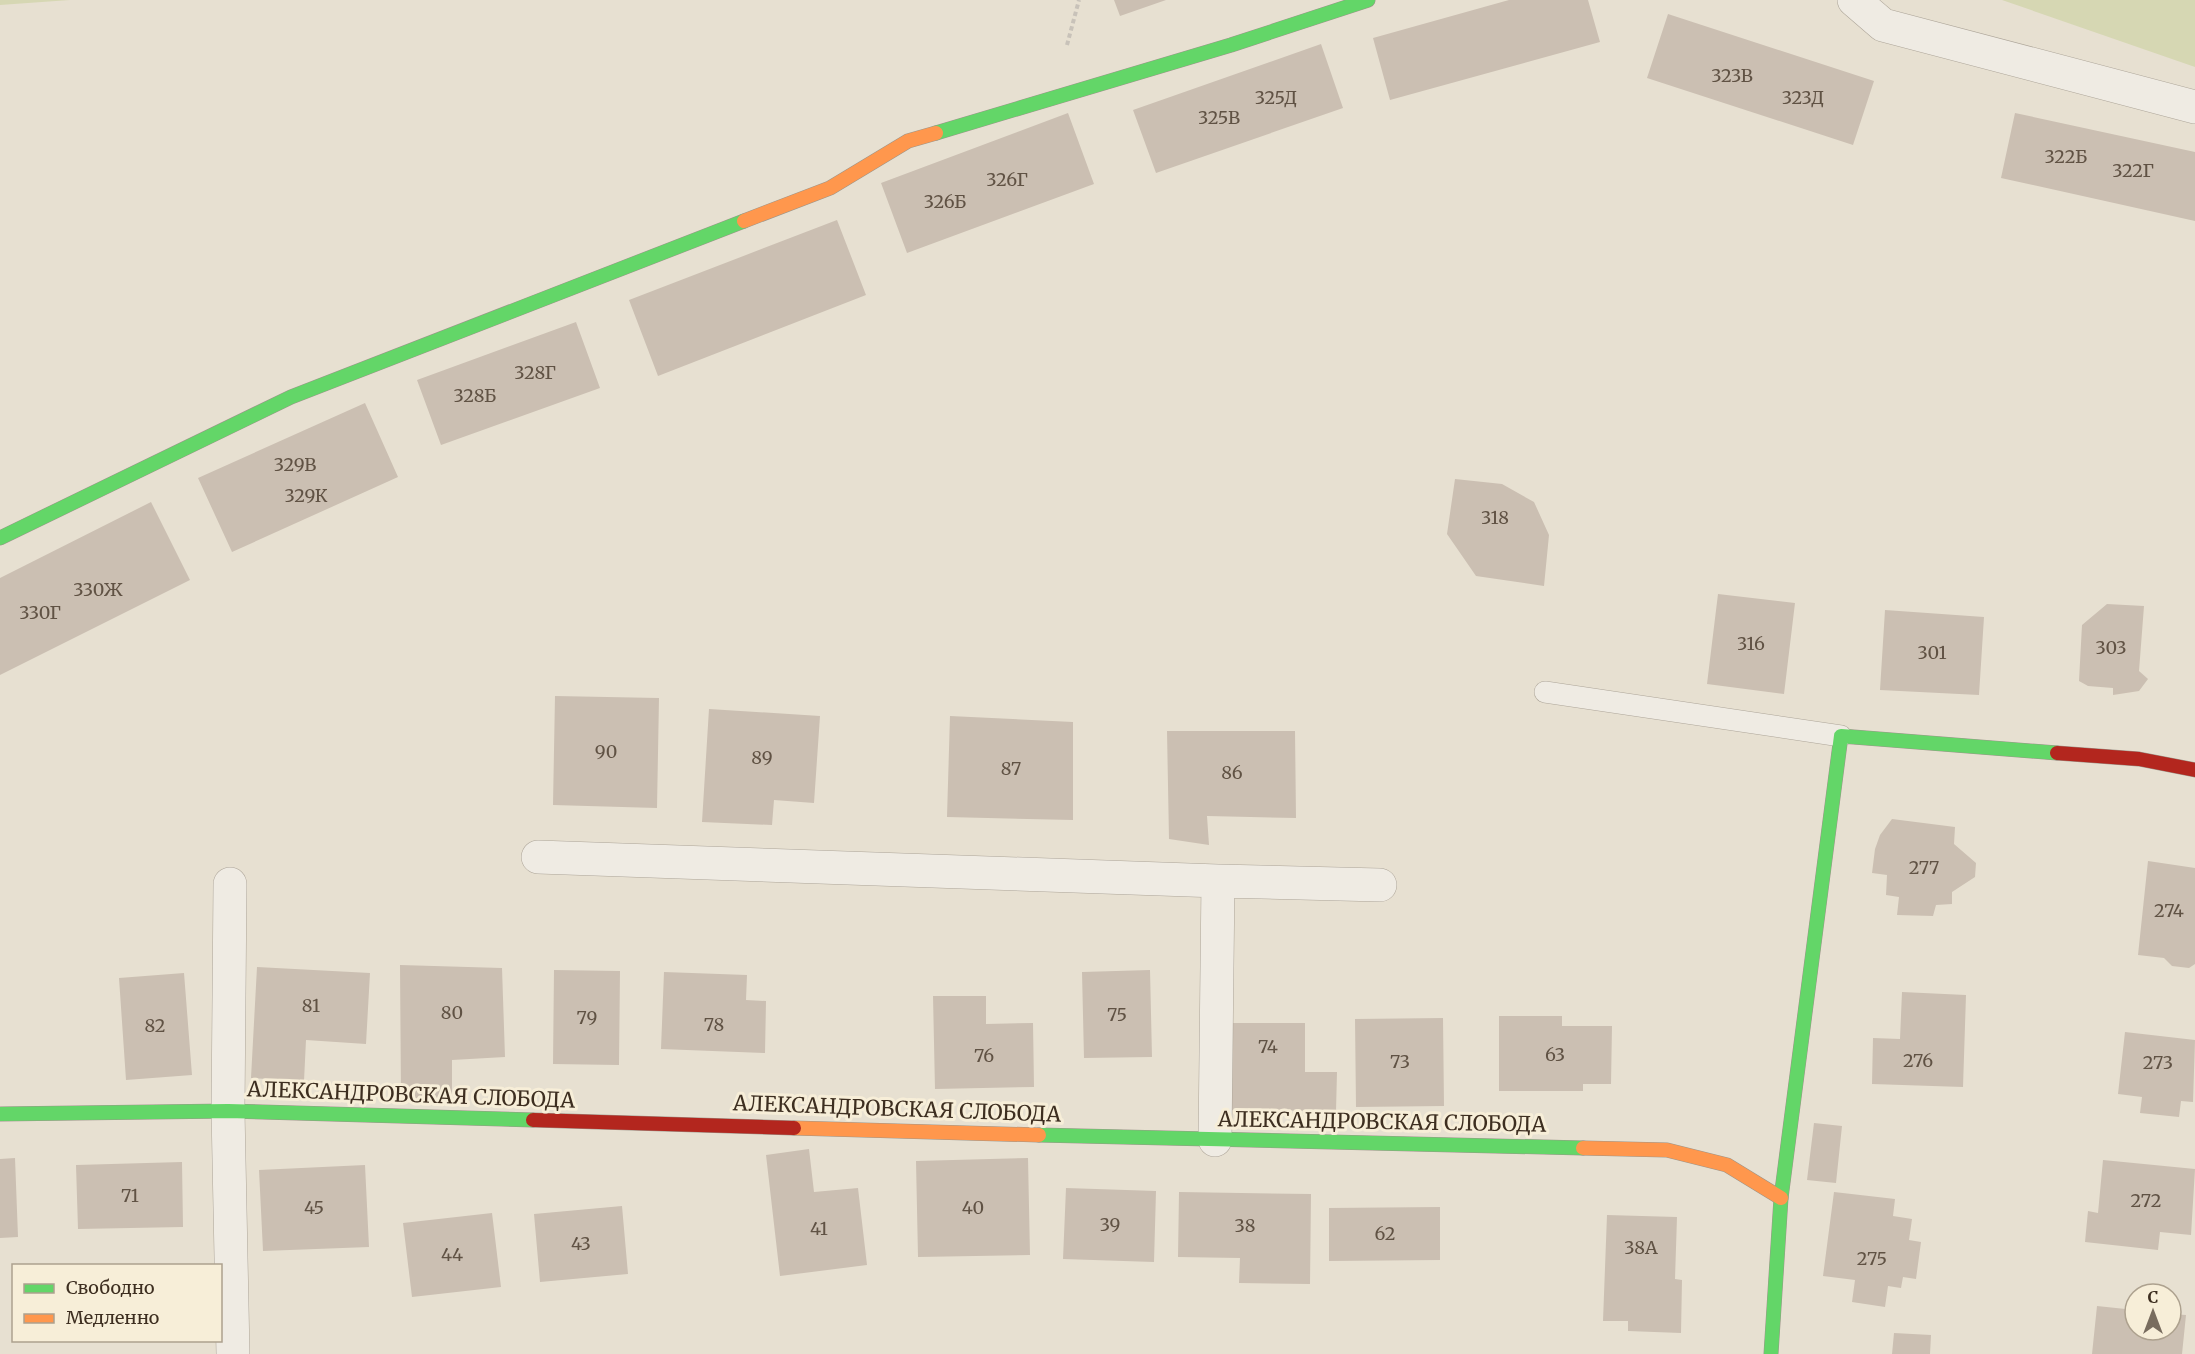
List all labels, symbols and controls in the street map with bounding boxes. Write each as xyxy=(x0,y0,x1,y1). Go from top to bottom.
house number: 323В xyxy=(1711,64,1753,87)
house number: 325Д xyxy=(1255,86,1297,109)
house number: 323Д xyxy=(1782,86,1824,109)
house number: 325В xyxy=(1198,106,1240,129)
house number: 322Б xyxy=(2045,145,2087,168)
house number: 322Г xyxy=(2112,159,2154,182)
house number: 326Г xyxy=(986,168,1028,191)
house number: 326Б xyxy=(924,190,966,213)
house number: 328Г xyxy=(514,361,556,384)
house number: 328Б xyxy=(454,384,496,407)
house number: 329В xyxy=(274,453,316,476)
house number: 329К xyxy=(284,484,328,507)
house number: 318 xyxy=(1481,506,1509,529)
house number: 330Ж xyxy=(73,578,123,601)
house number: 330Г xyxy=(19,601,61,624)
house number: 316 xyxy=(1737,632,1765,655)
house number: 303 xyxy=(2095,636,2127,659)
house number: 301 xyxy=(1917,641,1947,664)
house number: 90 xyxy=(595,740,617,763)
house number: 89 xyxy=(751,746,773,769)
house number: 87 xyxy=(1001,757,1021,780)
house number: 86 xyxy=(1221,761,1243,784)
house number: 277 xyxy=(1909,856,1939,879)
house number: 274 xyxy=(2154,899,2184,922)
house number: 81 xyxy=(302,994,320,1017)
house number: 80 xyxy=(441,1001,463,1024)
house number: 75 xyxy=(1107,1003,1127,1026)
house number: 79 xyxy=(577,1006,597,1029)
house number: 78 xyxy=(704,1013,724,1036)
house number: 82 xyxy=(144,1014,166,1037)
house number: 74 xyxy=(1258,1035,1278,1058)
house number: 63 xyxy=(1545,1043,1565,1066)
house number: 76 xyxy=(974,1044,994,1067)
house number: 276 xyxy=(1903,1049,1933,1072)
house number: 73 xyxy=(1390,1050,1410,1073)
house number: 273 xyxy=(2143,1051,2173,1074)
street label: АЛЕКСАНДРОВСКАЯ СЛОБОДА xyxy=(246,1075,576,1114)
street label: АЛЕКСАНДРОВСКАЯ СЛОБОДА xyxy=(732,1089,1062,1128)
street label: АЛЕКСАНДРОВСКАЯ СЛОБОДА xyxy=(1217,1105,1547,1138)
house number: 71 xyxy=(121,1184,139,1207)
house number: 272 xyxy=(2131,1189,2161,1212)
house number: 45 xyxy=(304,1196,324,1219)
house number: 40 xyxy=(962,1196,984,1219)
house number: 39 xyxy=(1100,1213,1120,1236)
house number: 38 xyxy=(1235,1214,1255,1237)
house number: 41 xyxy=(810,1217,828,1240)
house number: 62 xyxy=(1375,1222,1395,1245)
house number: 43 xyxy=(571,1232,591,1255)
house number: 38А xyxy=(1624,1236,1658,1259)
house number: 44 xyxy=(441,1243,463,1266)
house number: 275 xyxy=(1857,1247,1887,1270)
legend xyxy=(12,1264,222,1342)
text: Свободно xyxy=(66,1276,154,1299)
north arrow xyxy=(2123,1282,2183,1342)
text: С xyxy=(2148,1287,2158,1307)
text: Медленно xyxy=(66,1306,159,1329)

